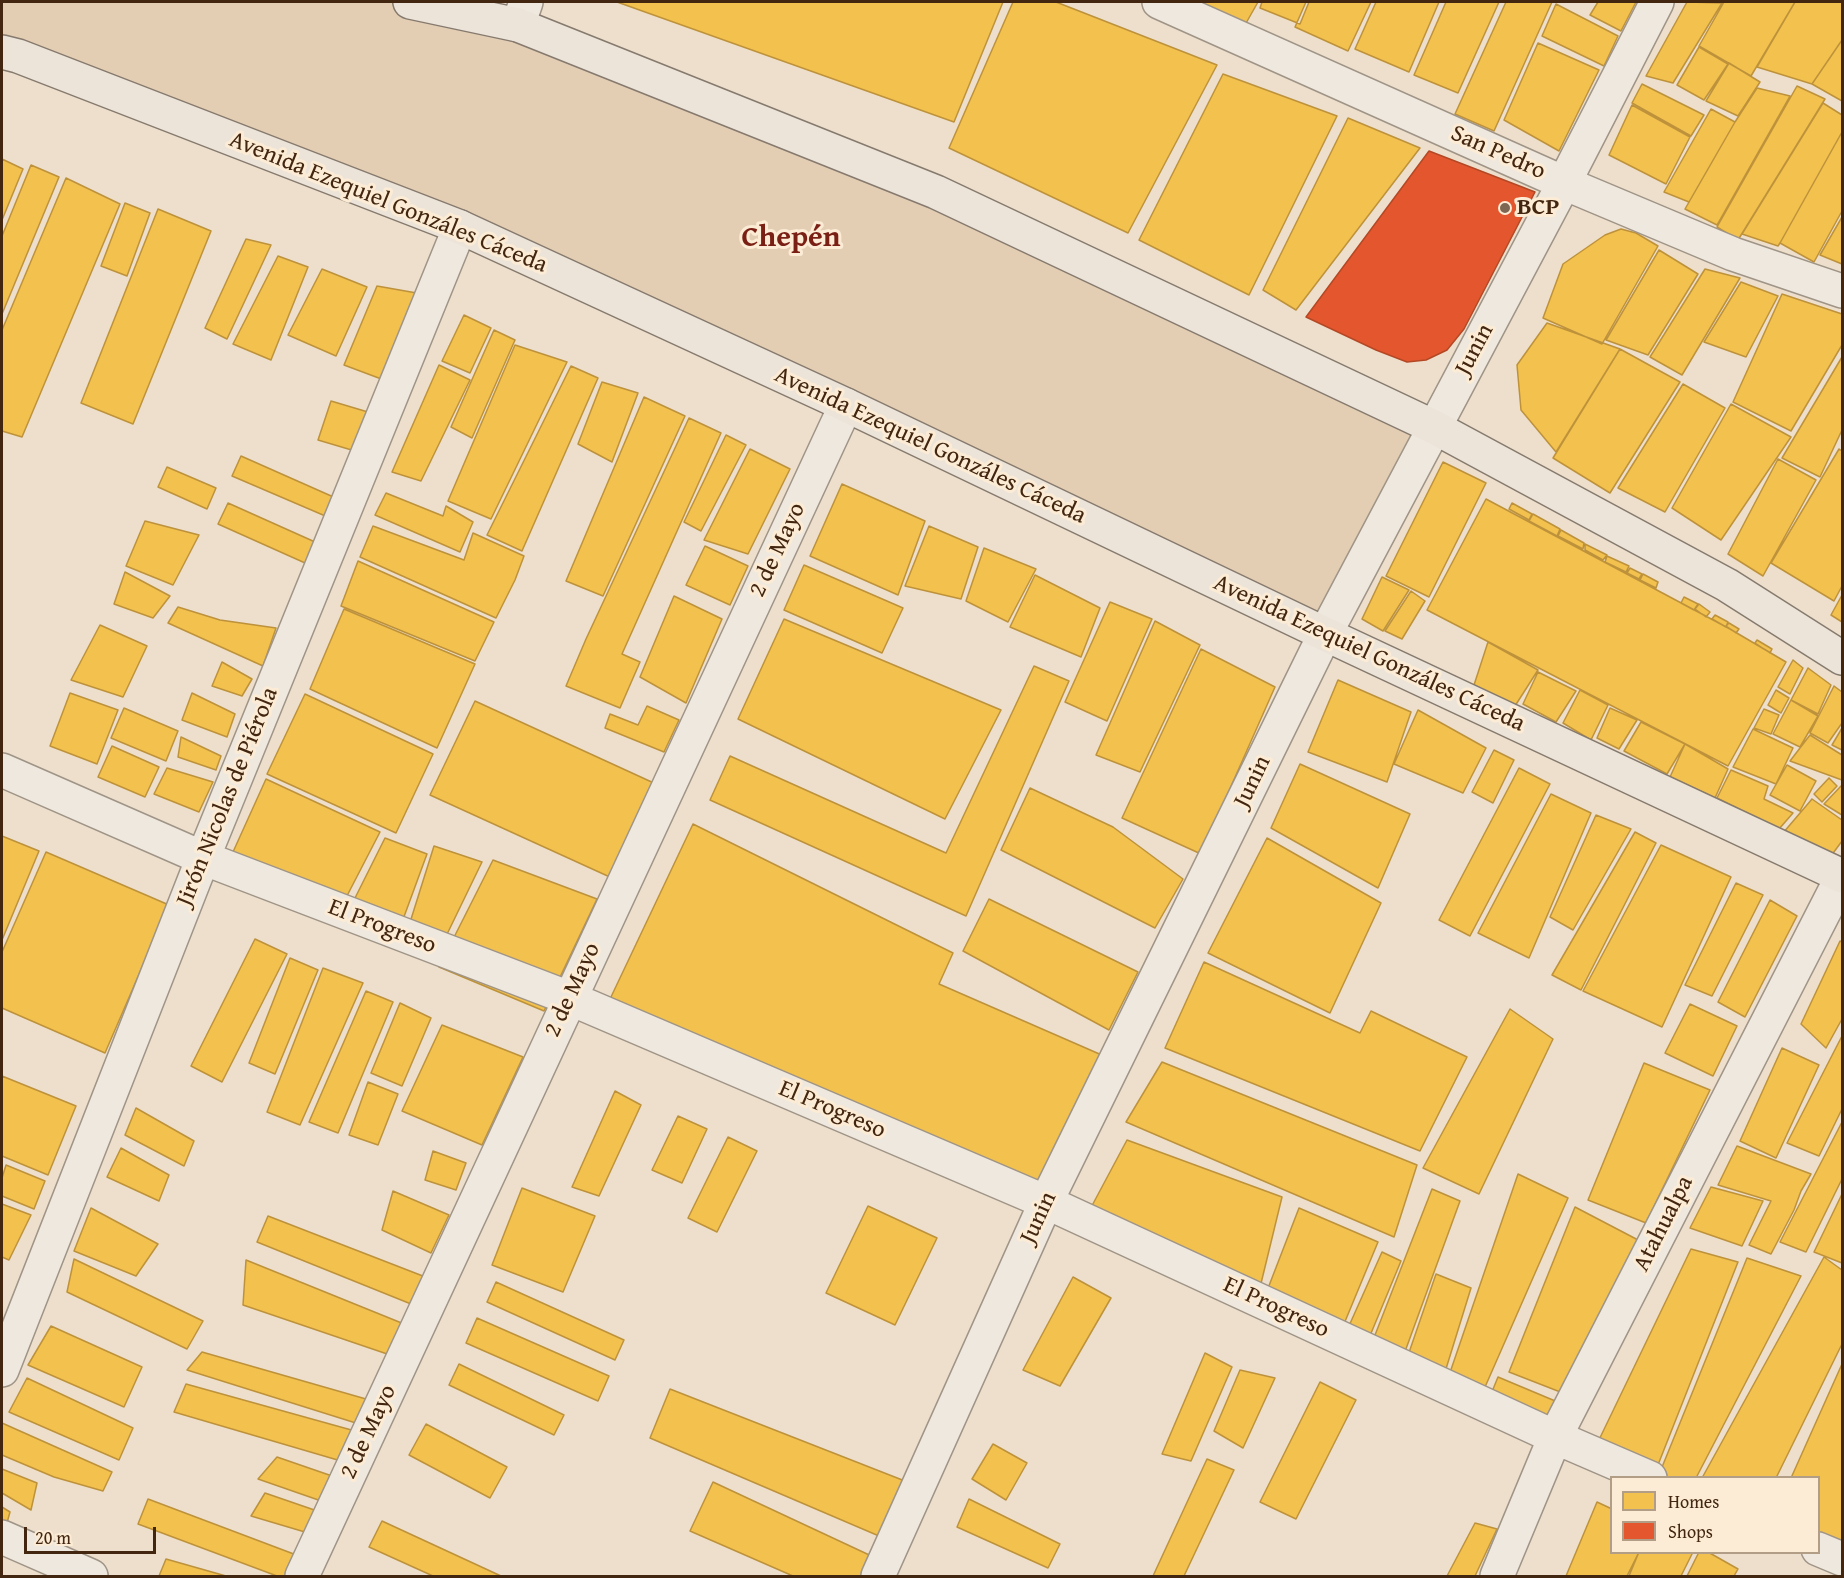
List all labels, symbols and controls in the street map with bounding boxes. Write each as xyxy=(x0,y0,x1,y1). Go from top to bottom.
street label: San Pedro xyxy=(1446,119,1550,187)
street label: Avenida Ezequiel Gonzáles Cáceda xyxy=(225,126,551,280)
place label: BCP xyxy=(1517,194,1559,222)
marker: BCP xyxy=(1498,201,1512,215)
district label: Chepén xyxy=(742,220,840,256)
street label: Junin xyxy=(1450,319,1500,381)
street label: Avenida Ezequiel Gonzáles Cáceda xyxy=(770,361,1090,531)
street label: 2 de Mayo xyxy=(744,498,812,602)
street label: Avenida Ezequiel Gonzáles Cáceda xyxy=(1209,569,1529,739)
street label: Jirón Nicolas de Piérola xyxy=(171,683,285,911)
street label: Junin xyxy=(1228,751,1278,813)
street label: El Progreso xyxy=(324,893,440,961)
street label: 2 de Mayo xyxy=(539,938,607,1042)
street label: El Progreso xyxy=(774,1075,890,1145)
street label: Atahualpa xyxy=(1628,1171,1700,1277)
street label: Junin xyxy=(1014,1187,1064,1249)
street label: El Progreso xyxy=(1219,1271,1333,1345)
street label: 2 de Mayo xyxy=(335,1380,403,1484)
legend xyxy=(1610,1476,1820,1554)
text: Homes xyxy=(1668,1488,1719,1515)
scale bar xyxy=(27,1515,159,1553)
text: Shops xyxy=(1668,1518,1713,1545)
text: 20 m xyxy=(35,1524,71,1551)

